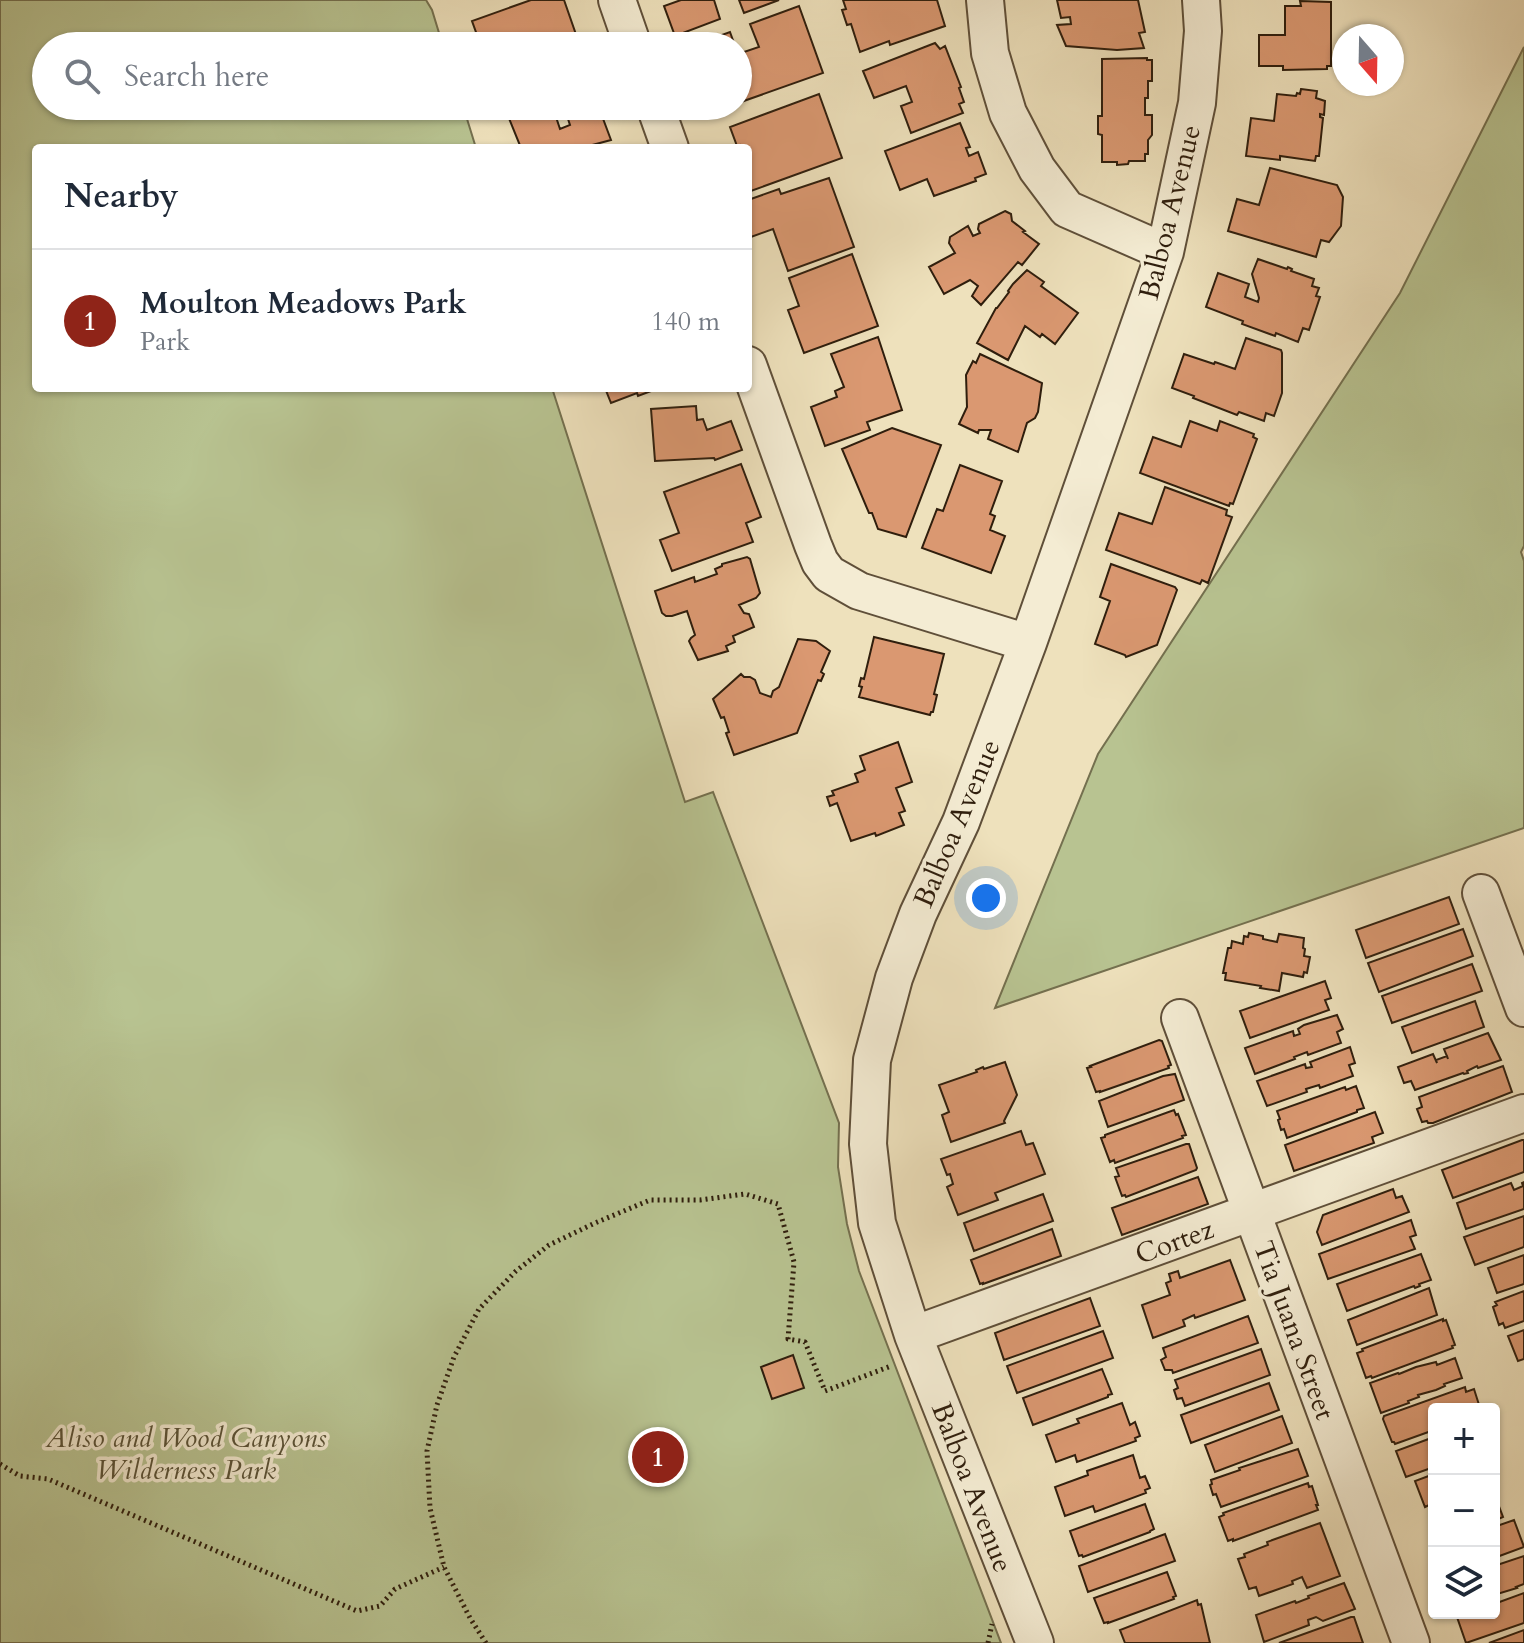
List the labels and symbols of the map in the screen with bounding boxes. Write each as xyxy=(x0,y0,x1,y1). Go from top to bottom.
north arrow xyxy=(1332,24,1404,96)
street label: Balboa Avenue xyxy=(1130,121,1210,304)
street label: Balboa Avenue xyxy=(904,734,1009,913)
your location xyxy=(966,878,1006,918)
street label: Cortez xyxy=(1130,1210,1219,1274)
street label: Tia Juana Street xyxy=(1244,1236,1344,1425)
street label: Balboa Avenue xyxy=(922,1397,1022,1578)
park label: Aliso and Wood Canyons Wilderness Park xyxy=(44,1419,327,1489)
pin: 1 xyxy=(632,1427,684,1487)

